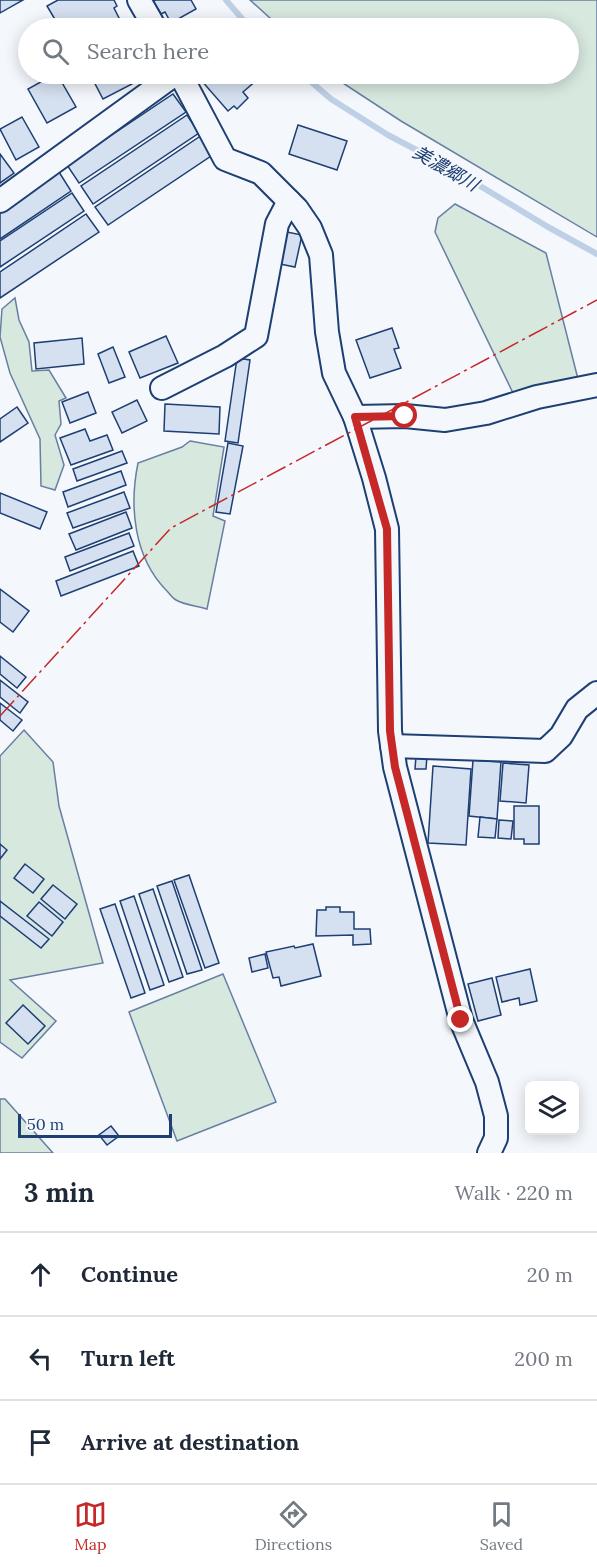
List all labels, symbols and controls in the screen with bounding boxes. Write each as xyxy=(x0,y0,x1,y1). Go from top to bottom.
search box xyxy=(18,18,579,84)
icon: search xyxy=(39,35,72,68)
text: Search here xyxy=(87,37,209,65)
water label: 美濃郷川 xyxy=(409,140,485,197)
route start xyxy=(391,402,417,428)
route end xyxy=(447,1006,473,1032)
map controls xyxy=(525,1081,579,1135)
button: layers xyxy=(525,1081,579,1135)
scale bar xyxy=(18,1111,172,1138)
text: 50 m xyxy=(27,1114,64,1134)
text: 3 min xyxy=(24,1176,94,1209)
text: Walk · 220 m xyxy=(455,1180,573,1205)
icon: ahead xyxy=(24,1258,57,1291)
text: Continue xyxy=(81,1260,178,1288)
text: 20 m xyxy=(527,1262,573,1287)
icon: left xyxy=(24,1342,57,1375)
text: Turn left xyxy=(81,1344,175,1372)
text: 200 m xyxy=(514,1346,573,1371)
icon: arrive xyxy=(24,1426,57,1459)
text: Arrive at destination xyxy=(81,1428,299,1456)
tab: Map xyxy=(74,1498,107,1554)
tab: Directions xyxy=(255,1498,332,1554)
tab: Saved xyxy=(480,1498,523,1554)

